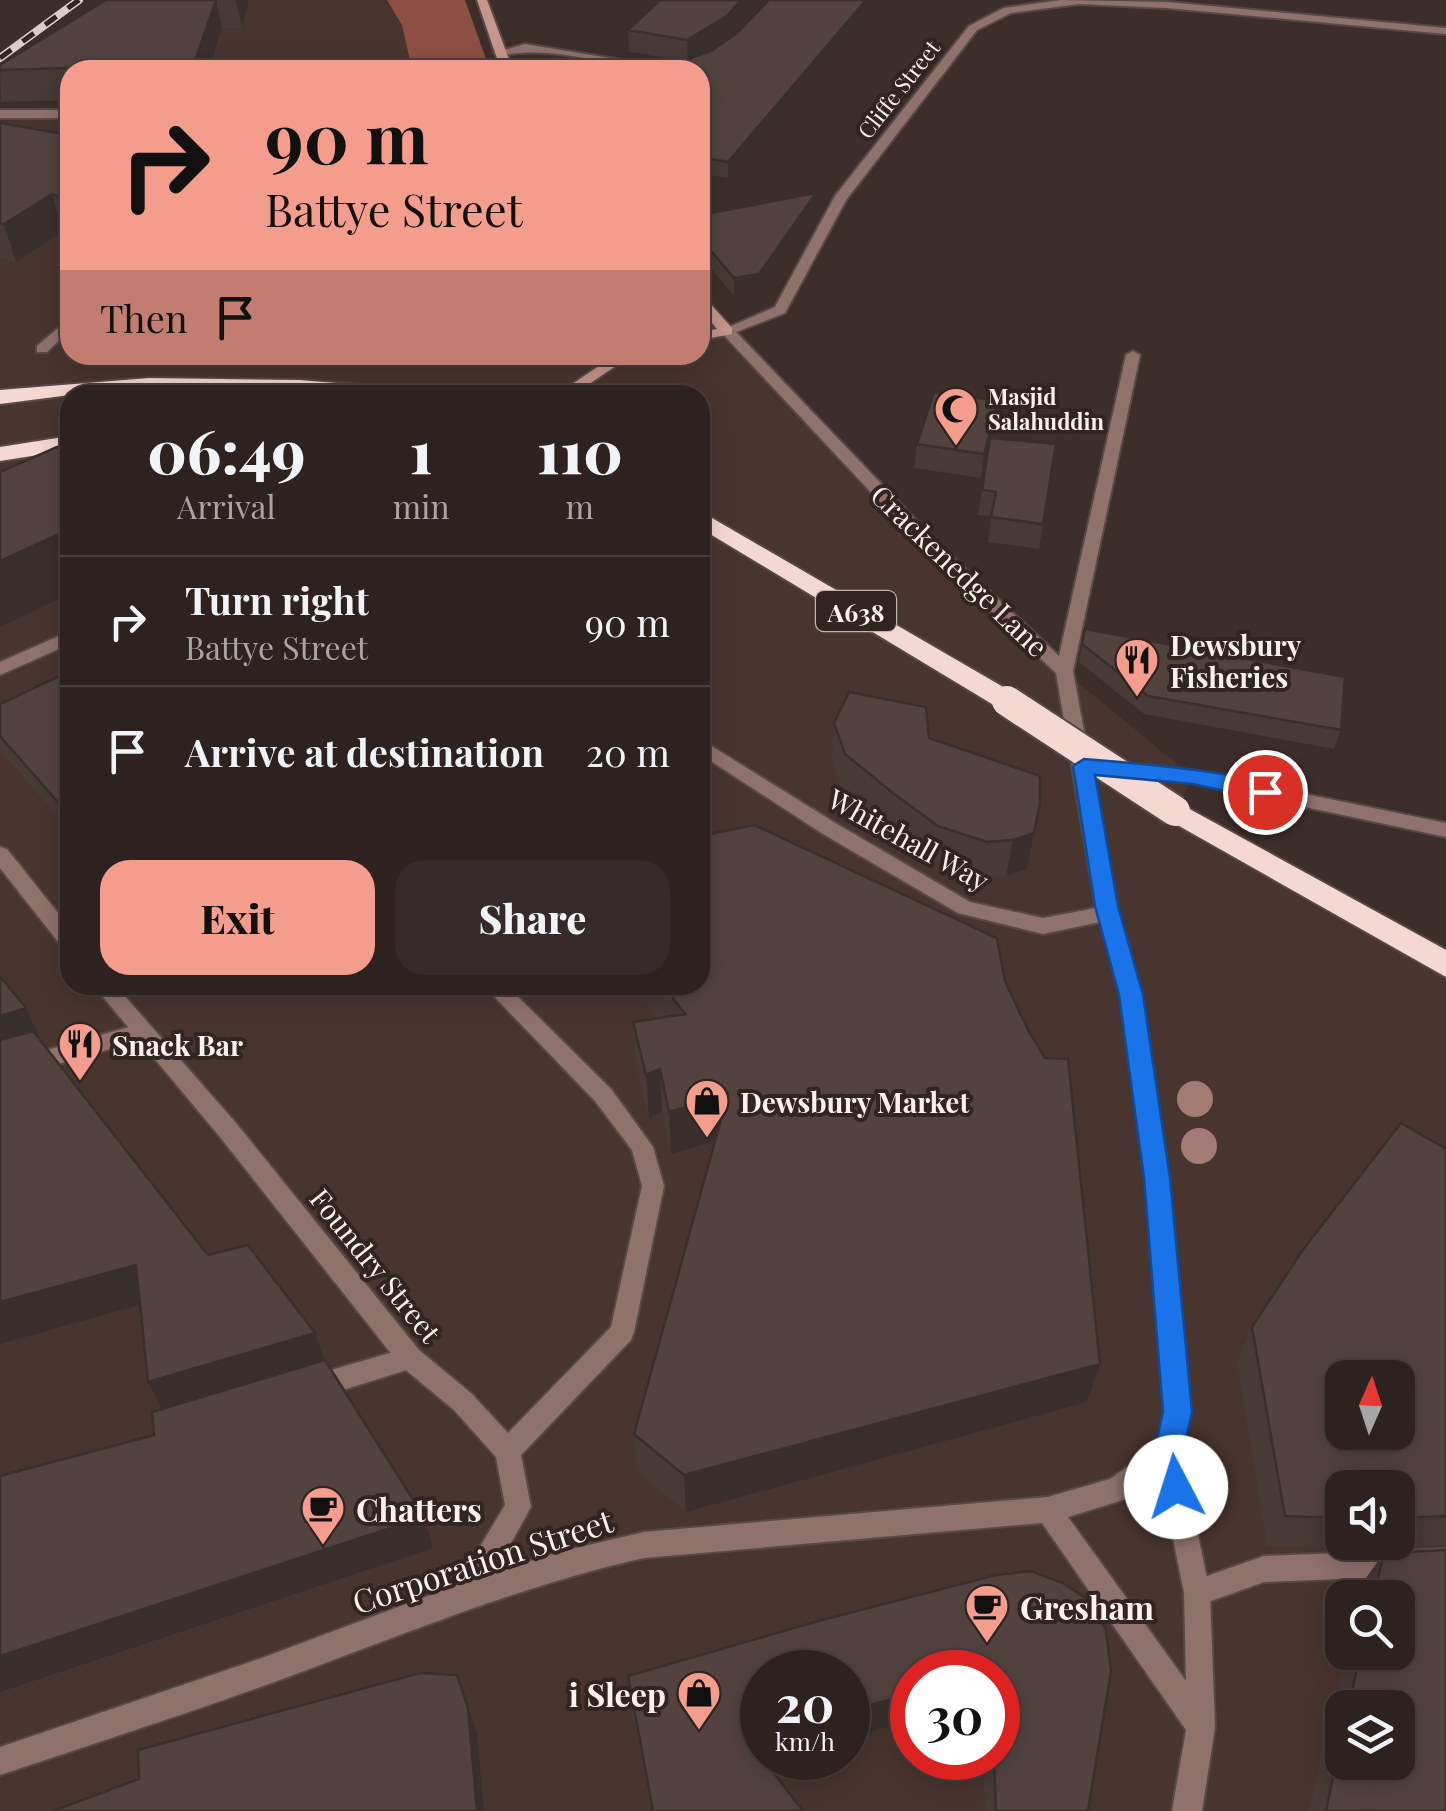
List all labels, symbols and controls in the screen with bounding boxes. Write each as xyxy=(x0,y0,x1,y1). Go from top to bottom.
street label: Cliffe Street xyxy=(850,32,947,145)
text: 90 m xyxy=(265,88,429,182)
icon: right xyxy=(100,100,230,230)
text: Battye Street xyxy=(265,178,523,238)
icon: arrive xyxy=(208,290,263,345)
text: Then xyxy=(100,292,188,343)
place label: Masjid Salahuddin xyxy=(988,381,1104,436)
mosque icon: Masjid Salahuddin xyxy=(933,386,979,447)
text: 06:49 xyxy=(147,409,306,489)
text: 1 xyxy=(409,409,433,489)
text: 110 xyxy=(537,409,623,489)
street label: Crackenedge Lane xyxy=(864,476,1056,664)
text: Arrival xyxy=(177,484,276,527)
text: min xyxy=(393,484,450,527)
text: m xyxy=(566,484,594,527)
text: Turn right xyxy=(185,574,369,625)
road number: A638 xyxy=(816,591,896,631)
icon: right xyxy=(100,594,155,649)
text: 90 m xyxy=(585,596,670,647)
text: Battye Street xyxy=(185,625,368,668)
place label: Dewsbury Fisheries xyxy=(1170,626,1302,695)
restaurant icon: Dewsbury Fisheries xyxy=(1114,637,1160,698)
icon: arrive xyxy=(100,724,155,779)
text: Arrive at destination xyxy=(185,726,544,777)
text: 20 m xyxy=(586,726,670,777)
pin xyxy=(1223,750,1308,835)
icon: arrive xyxy=(1238,765,1293,820)
street label: Whitehall Way xyxy=(821,779,996,898)
button: Exit xyxy=(100,860,375,975)
button: Share xyxy=(395,860,670,975)
restaurant icon: Snack Bar xyxy=(57,1021,103,1082)
place label: Snack Bar xyxy=(112,1026,243,1063)
shop icon: Dewsbury Market xyxy=(684,1078,730,1139)
place label: Dewsbury Market xyxy=(740,1083,969,1120)
street label: Foundry Street xyxy=(303,1180,450,1350)
north arrow xyxy=(1325,1360,1415,1450)
map controls xyxy=(1325,1360,1415,1780)
position arrow xyxy=(1124,1435,1228,1539)
button: sound xyxy=(1325,1470,1415,1560)
cafe icon: Chatters xyxy=(300,1485,346,1546)
place label: Chatters xyxy=(356,1487,482,1530)
street label: Corporation Street xyxy=(346,1497,618,1622)
button: search xyxy=(1325,1580,1415,1670)
cafe icon: Gresham xyxy=(964,1583,1010,1644)
place label: Gresham xyxy=(1020,1585,1154,1628)
speed limit sign: 30 xyxy=(890,1650,1020,1780)
text: 20 xyxy=(776,1669,834,1736)
shop icon: i Sleep xyxy=(676,1670,722,1731)
place label: i Sleep xyxy=(569,1672,666,1715)
button: layers xyxy=(1325,1690,1415,1780)
text: km/h xyxy=(775,1724,835,1757)

